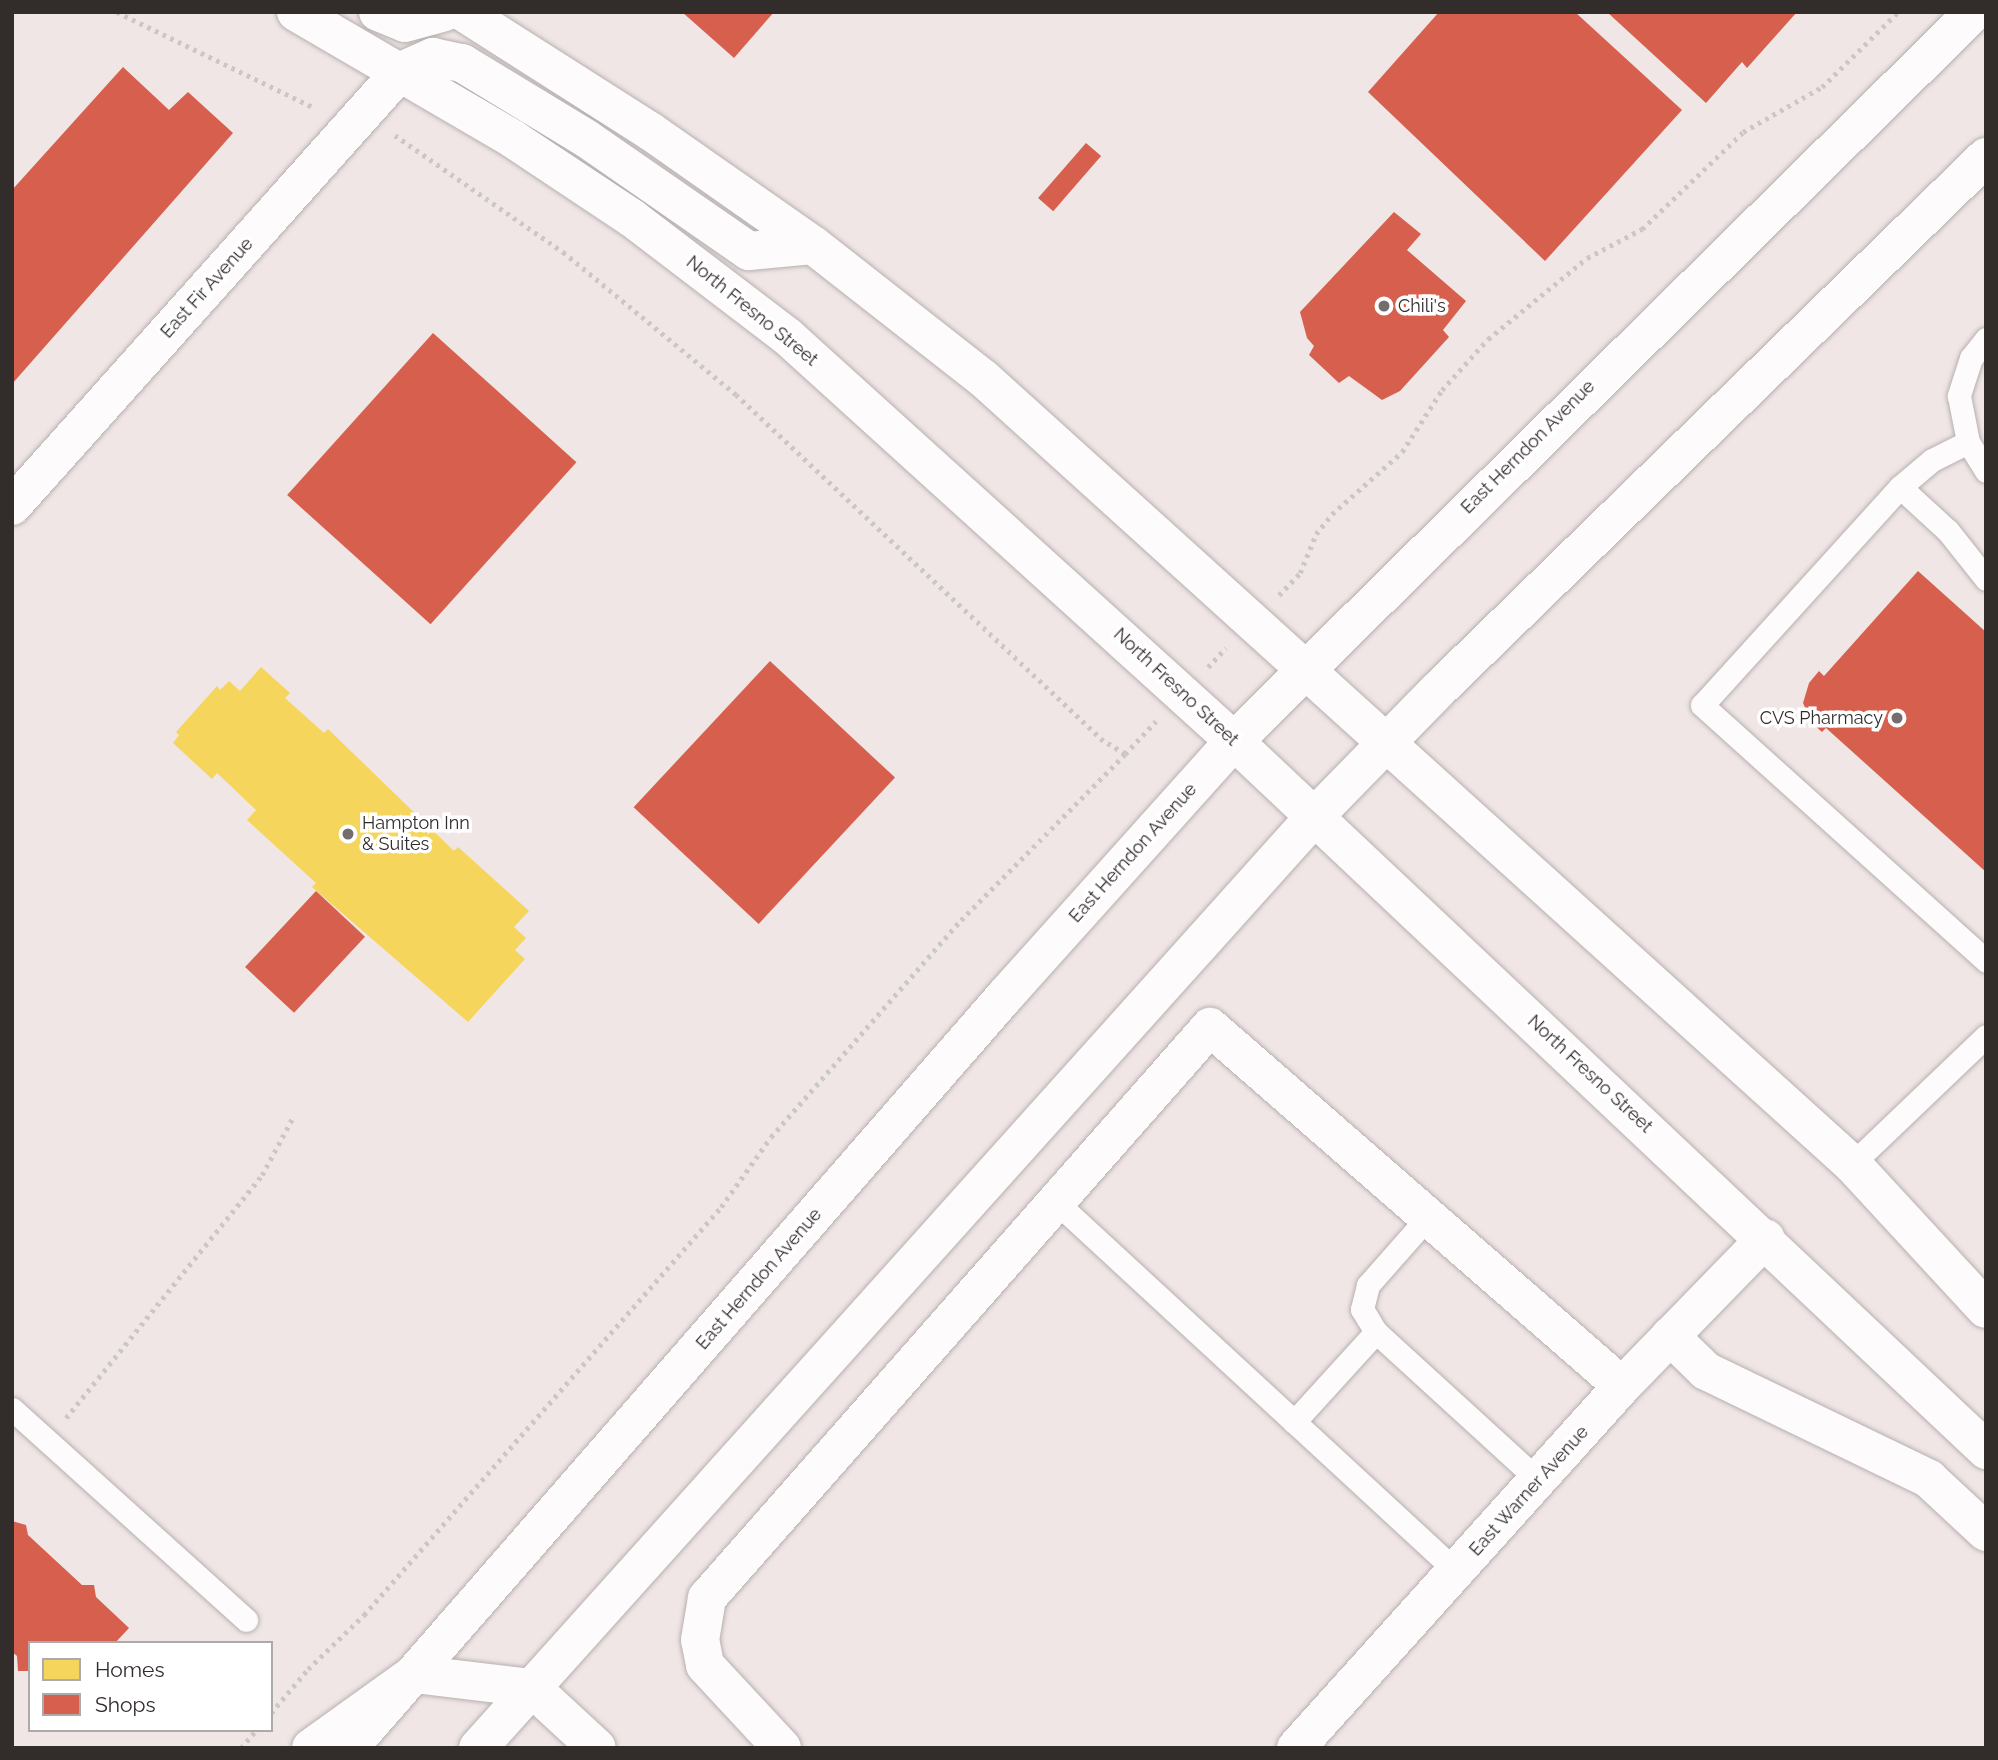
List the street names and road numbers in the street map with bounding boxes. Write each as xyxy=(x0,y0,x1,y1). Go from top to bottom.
street label: East Fir Avenue xyxy=(156,233,258,343)
street label: North Fresno Street xyxy=(682,251,822,371)
street label: East Herndon Avenue xyxy=(1456,375,1600,519)
street label: North Fresno Street xyxy=(1109,624,1243,750)
street label: East Herndon Avenue xyxy=(1065,779,1201,927)
street label: North Fresno Street xyxy=(1523,1011,1657,1137)
street label: East Herndon Avenue xyxy=(692,1204,826,1354)
street label: East Warner Avenue xyxy=(1464,1421,1594,1561)

